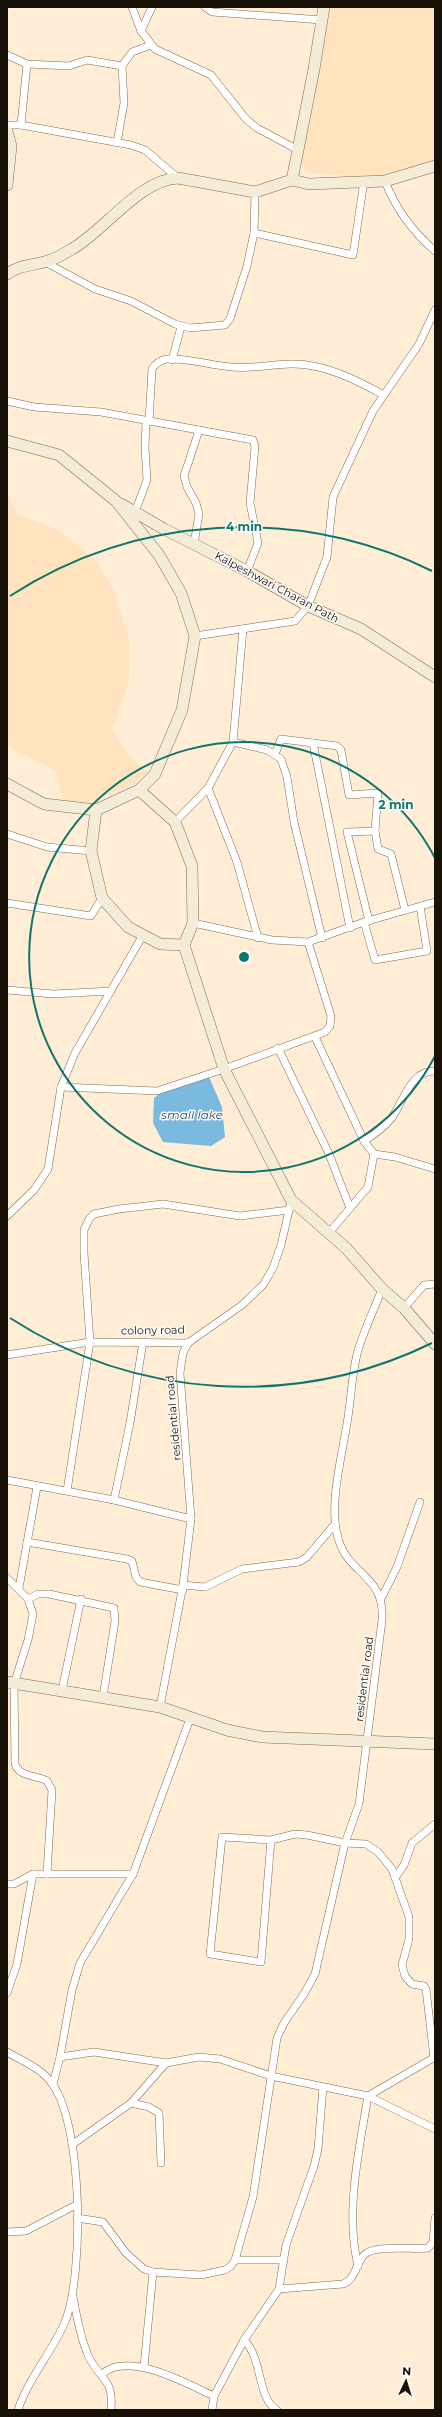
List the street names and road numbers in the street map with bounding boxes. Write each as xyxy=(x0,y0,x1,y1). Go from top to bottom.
street label: Kalpeshwari Charan Path xyxy=(213,548,341,626)
street label: colony road xyxy=(121,1322,185,1338)
street label: residential road xyxy=(162,1375,184,1461)
street label: residential road xyxy=(352,1636,376,1722)

